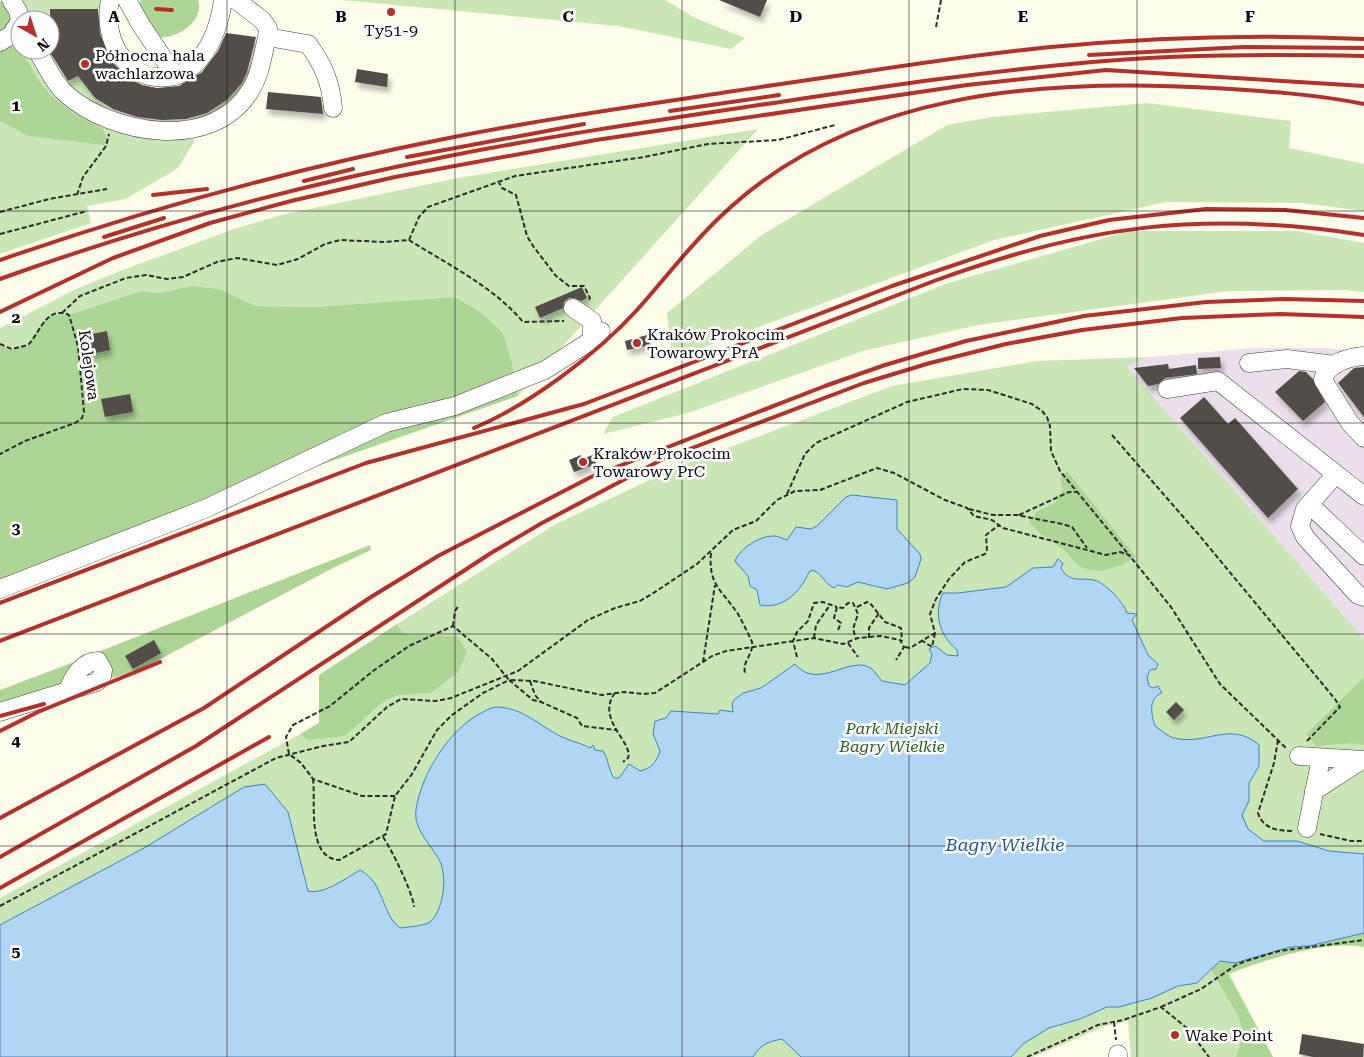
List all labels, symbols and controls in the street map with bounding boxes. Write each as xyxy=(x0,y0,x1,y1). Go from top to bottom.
marker: Ty51-9 xyxy=(385,6,397,18)
text: A xyxy=(108,7,120,26)
text: B xyxy=(335,7,347,26)
text: C xyxy=(562,7,574,26)
text: D xyxy=(790,7,803,26)
text: E xyxy=(1018,7,1028,26)
text: F xyxy=(1245,7,1255,26)
north arrow xyxy=(10,10,60,60)
place label: Ty51-9 xyxy=(364,21,418,40)
text: N xyxy=(34,35,52,55)
place label: Północna hala wachlarzowa xyxy=(95,46,205,83)
marker: Północna hala wachlarzowa xyxy=(79,58,91,70)
text: 1 xyxy=(12,96,21,115)
text: 2 xyxy=(12,308,21,327)
place label: Kraków Prokocim Towarowy PrA xyxy=(647,325,785,362)
street label: Kolejowa xyxy=(75,329,103,402)
marker: Kraków Prokocim Towarowy PrA xyxy=(631,337,643,349)
place label: Kraków Prokocim Towarowy PrC xyxy=(593,444,731,481)
marker: Kraków Prokocim Towarowy PrC xyxy=(577,456,589,468)
text: 3 xyxy=(12,519,21,538)
park label: Park Miejski Bagry Wielkie xyxy=(838,719,945,756)
text: 4 xyxy=(12,731,21,750)
water label: Bagry Wielkie xyxy=(945,834,1064,855)
text: 5 xyxy=(12,942,21,961)
place label: Wake Point xyxy=(1185,1026,1273,1045)
marker: Wake Point xyxy=(1169,1029,1181,1041)

